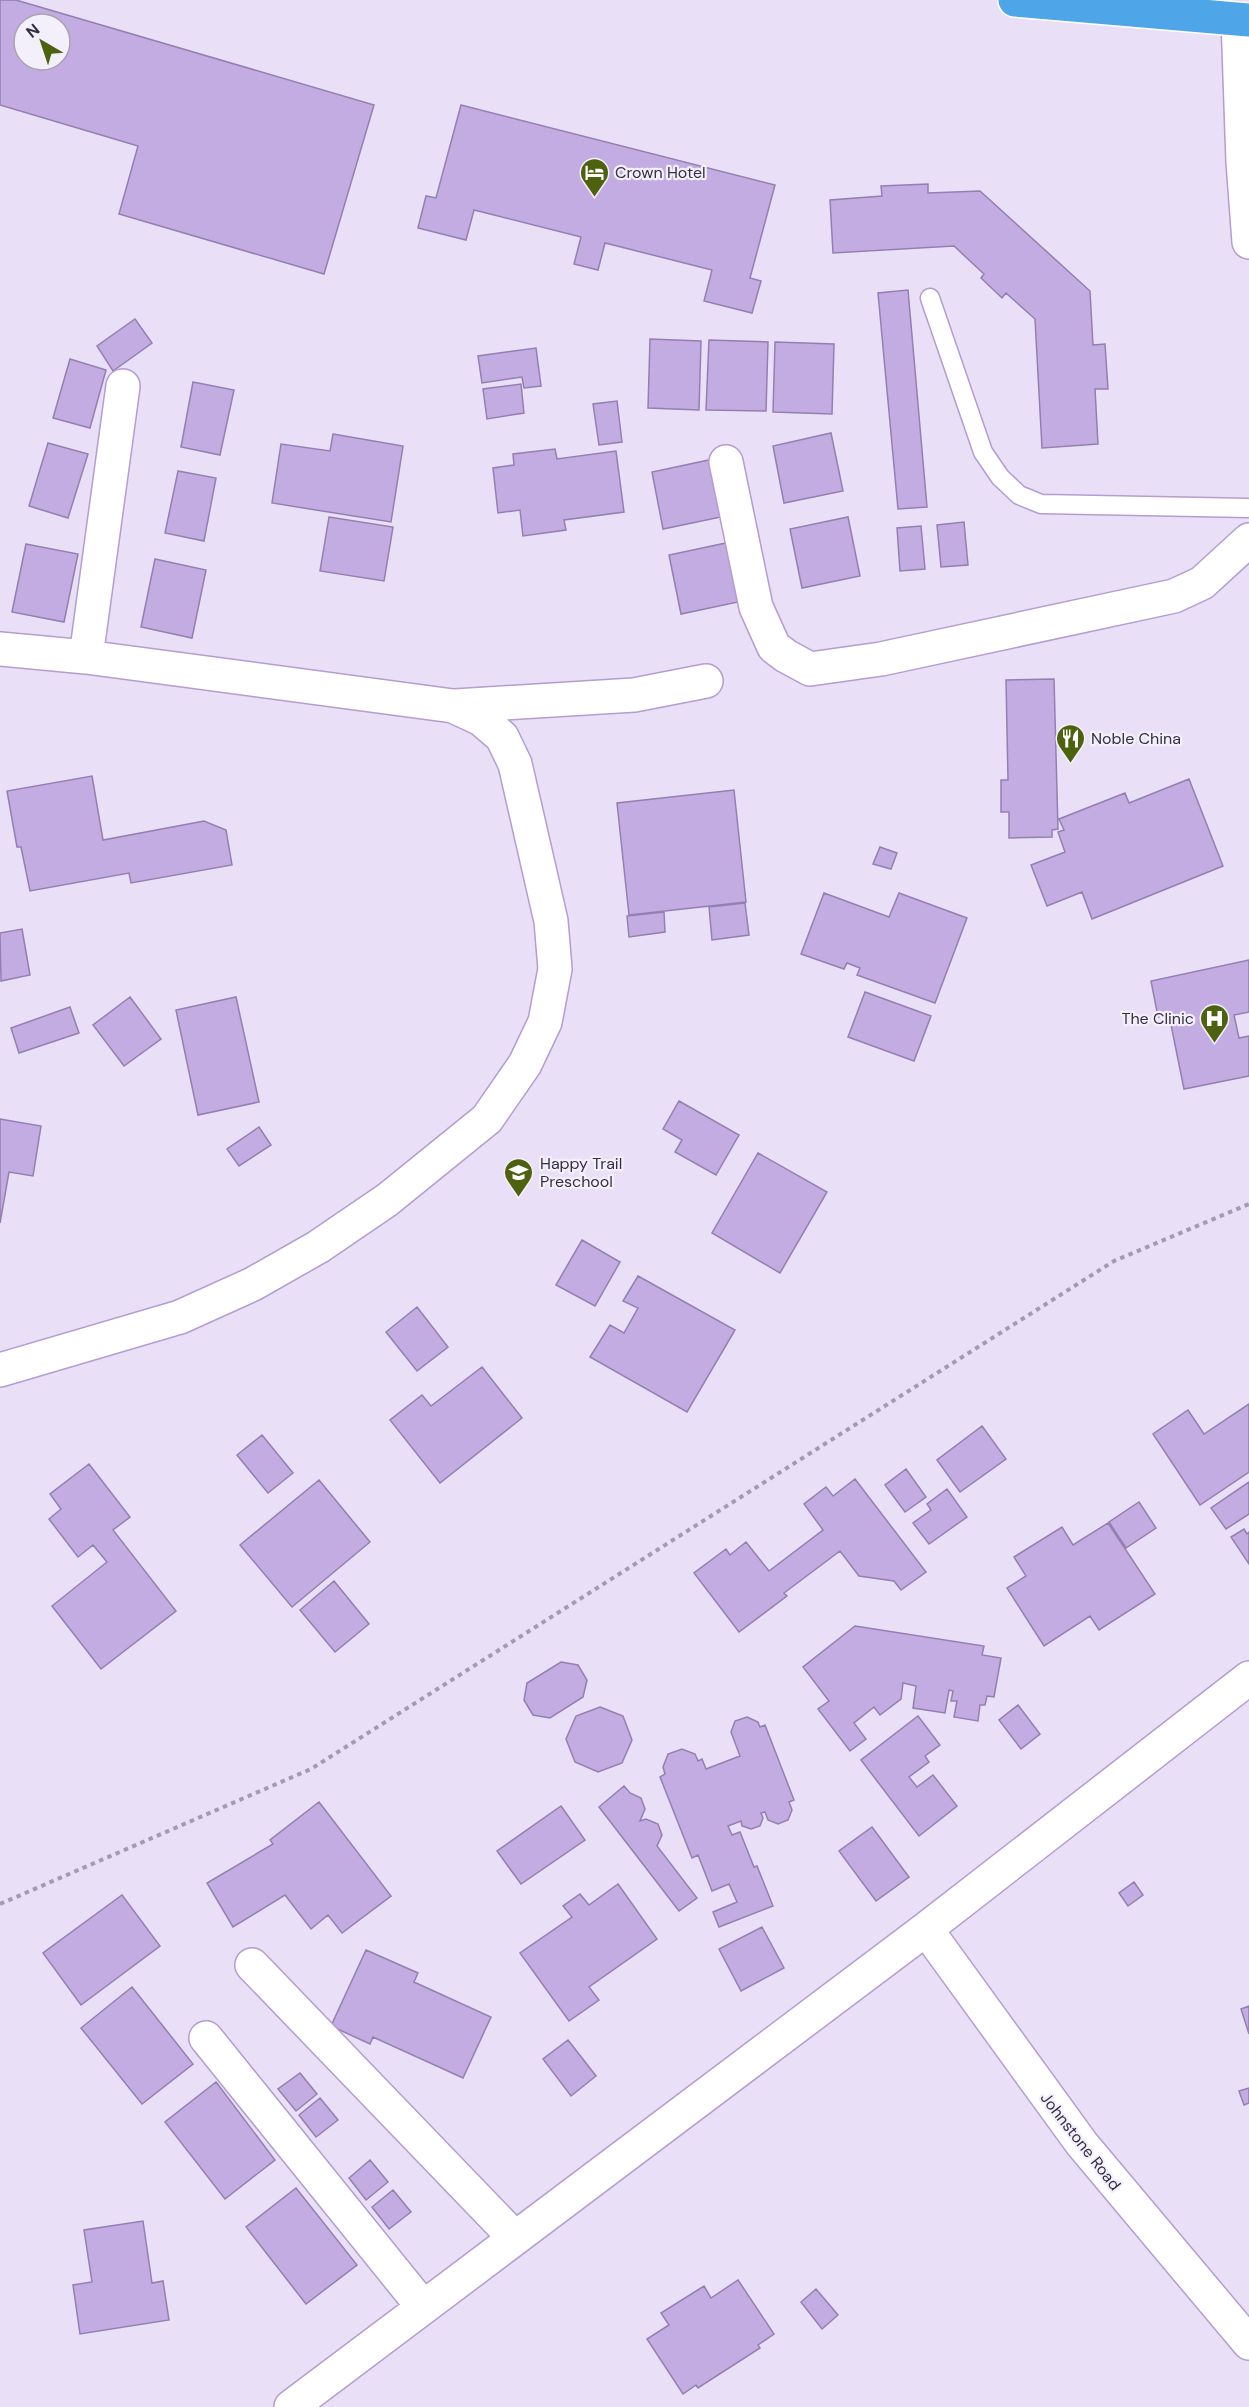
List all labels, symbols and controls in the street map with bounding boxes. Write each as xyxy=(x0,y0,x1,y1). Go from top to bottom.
north arrow xyxy=(12,12,72,72)
text: N xyxy=(22,19,44,43)
hotel icon: Crown Hotel xyxy=(578,156,610,198)
place label: Crown Hotel xyxy=(615,162,706,183)
restaurant icon: Noble China xyxy=(1054,722,1086,764)
place label: Noble China xyxy=(1091,728,1181,749)
hospital icon: The Clinic xyxy=(1199,1002,1231,1044)
place label: The Clinic xyxy=(1121,1008,1194,1029)
place label: Happy Trail Preschool xyxy=(540,1153,622,1192)
school or university icon: Happy Trail Preschool xyxy=(503,1156,535,1198)
street label: Johnstone Road xyxy=(1036,2088,1125,2195)

